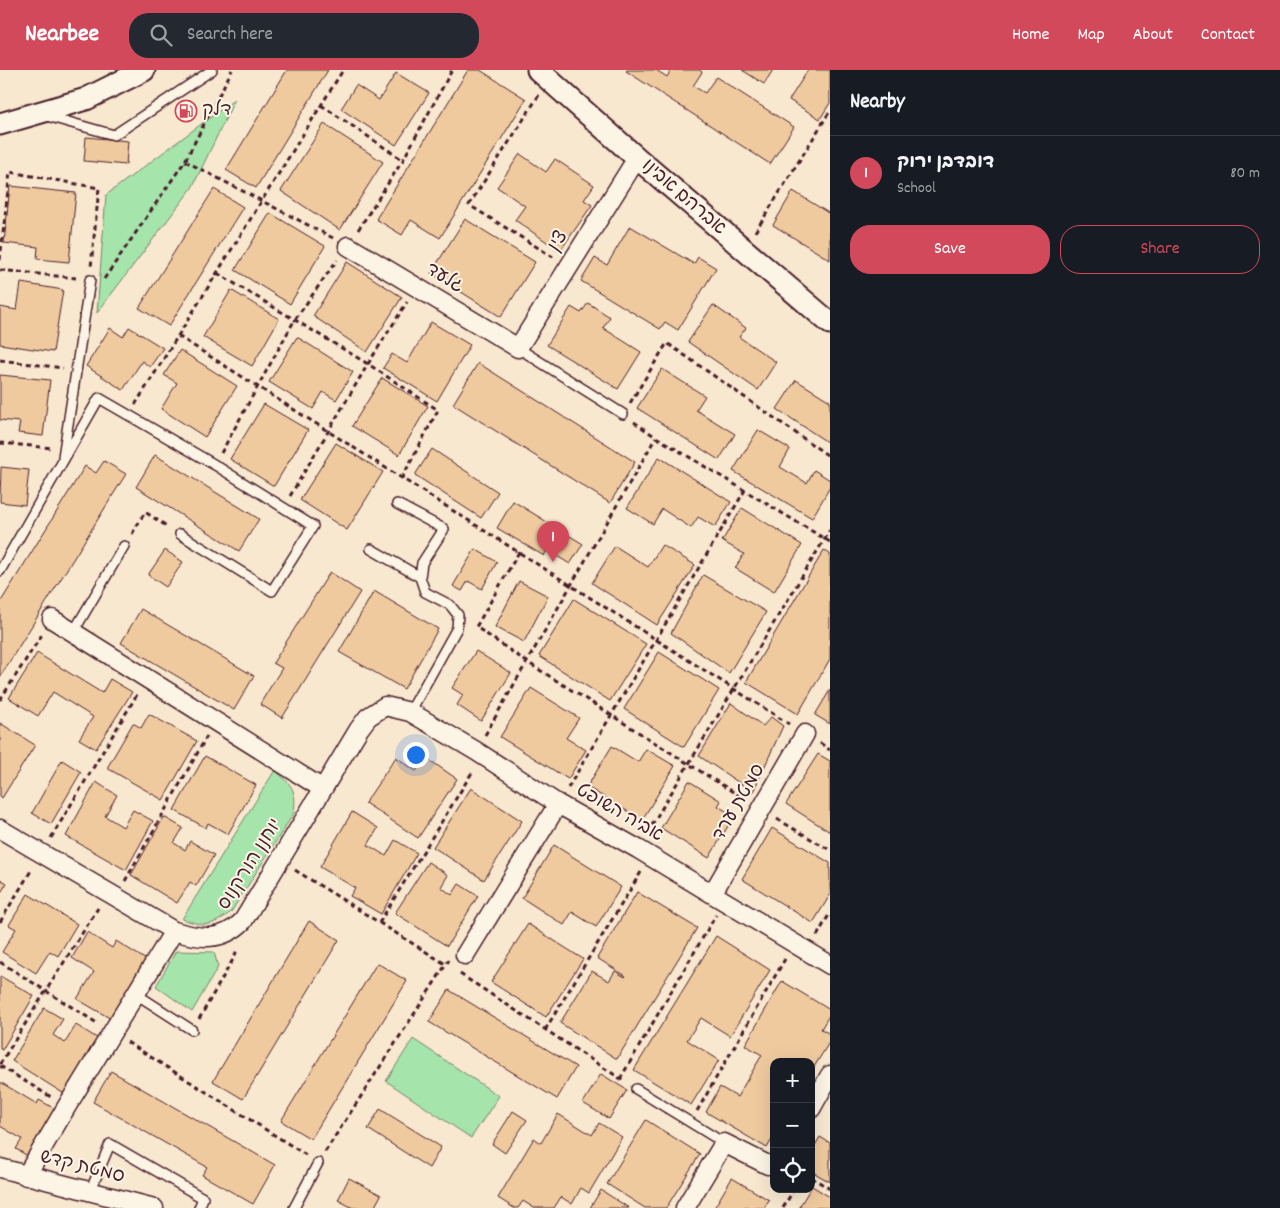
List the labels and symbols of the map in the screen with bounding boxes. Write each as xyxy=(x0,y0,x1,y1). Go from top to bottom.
place label: דלק xyxy=(202,98,232,125)
fuel station icon: דלק xyxy=(174,99,198,123)
street label: אברהם אבינו xyxy=(635,154,731,242)
street label: צין xyxy=(542,226,576,258)
street label: גלעד xyxy=(420,257,468,301)
pin: 1 xyxy=(537,521,569,562)
your location xyxy=(403,742,429,768)
street label: סמטת ערד xyxy=(707,759,773,847)
street label: אביה השופט xyxy=(570,778,668,850)
street label: יוחנן הורקנוס xyxy=(212,814,290,916)
street label: סמטת קדש xyxy=(37,1144,127,1192)

